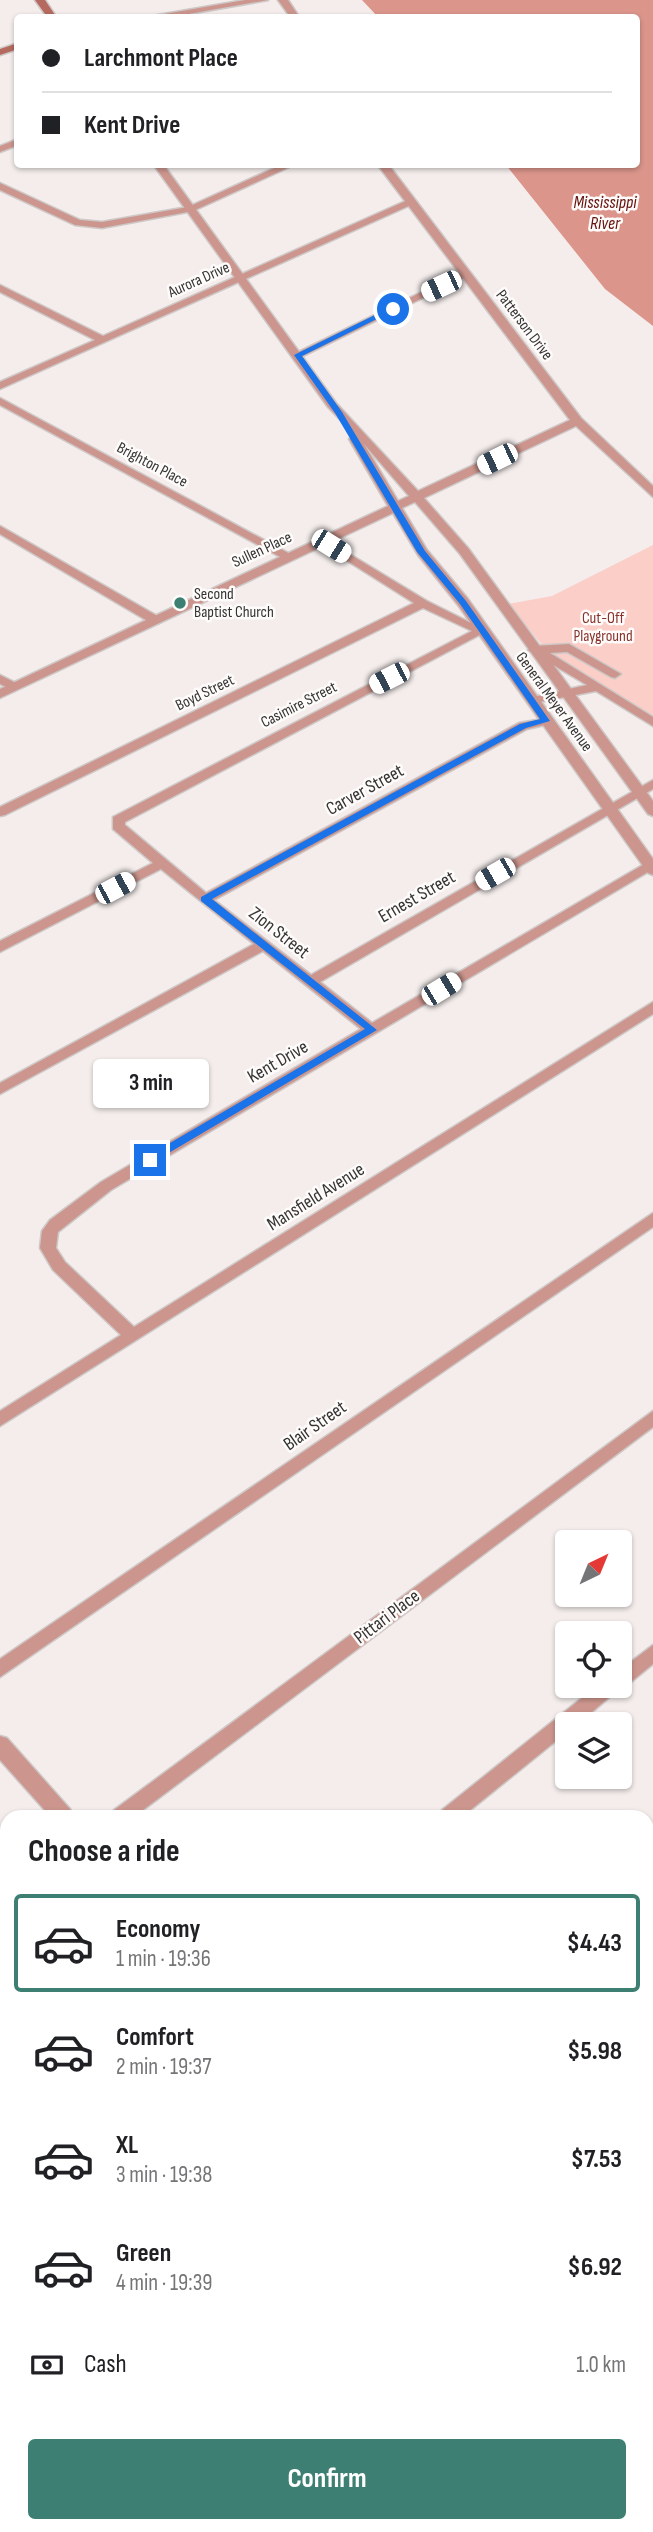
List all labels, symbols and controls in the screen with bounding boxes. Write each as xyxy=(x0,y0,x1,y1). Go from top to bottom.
text: Larchmont Place xyxy=(84,43,238,74)
text: Kent Drive xyxy=(84,110,180,141)
water label: Mississippi River xyxy=(573,192,637,234)
street label: Aurora Drive xyxy=(164,258,233,302)
car xyxy=(418,268,465,304)
street label: Patterson Drive xyxy=(491,286,557,364)
route start xyxy=(377,293,409,325)
street label: Brighton Place xyxy=(113,438,191,492)
car xyxy=(474,440,521,478)
car xyxy=(308,526,355,566)
street label: Sullen Place xyxy=(229,528,295,572)
place label: Second Baptist Church xyxy=(194,585,274,622)
marker: Second Baptist Church xyxy=(172,595,188,611)
park label: Cut-Off Playground xyxy=(573,609,633,646)
street label: General Meyer Avenue xyxy=(512,649,596,755)
car xyxy=(366,659,413,697)
street label: Boyd Street xyxy=(173,671,237,715)
street label: Casimire Street xyxy=(258,678,340,732)
street label: Carver Street xyxy=(322,759,408,821)
car xyxy=(472,854,519,894)
street label: Ernest Street xyxy=(375,866,460,928)
car xyxy=(92,869,139,907)
street label: Zion Street xyxy=(244,902,314,964)
car xyxy=(418,969,465,1009)
street label: Kent Drive xyxy=(244,1035,312,1089)
callout: 3 min xyxy=(92,1058,208,1108)
text: 3 min xyxy=(129,1069,173,1097)
route end xyxy=(134,1144,166,1176)
street label: Mansfield Avenue xyxy=(263,1158,369,1236)
street label: Blair Street xyxy=(279,1396,351,1456)
north arrow xyxy=(555,1530,632,1606)
map controls xyxy=(555,1530,632,1789)
street label: Pittari Place xyxy=(350,1585,424,1649)
button: locate xyxy=(555,1621,632,1698)
button: layers xyxy=(555,1712,632,1789)
text: Choose a ride xyxy=(28,1832,180,1871)
icon: car xyxy=(32,1912,95,1975)
text: Economy xyxy=(116,1914,200,1945)
text: $4.43 xyxy=(567,1928,622,1959)
text: 1 min · 19:36 xyxy=(116,1945,211,1973)
icon: car xyxy=(32,2020,95,2083)
text: Comfort xyxy=(116,2022,194,2053)
text: $5.98 xyxy=(567,2036,622,2067)
text: 2 min · 19:37 xyxy=(116,2053,211,2081)
icon: car xyxy=(32,2128,95,2191)
text: XL xyxy=(116,2130,138,2161)
text: $7.53 xyxy=(571,2144,622,2175)
text: 3 min · 19:38 xyxy=(116,2161,212,2189)
icon: car xyxy=(32,2236,95,2299)
text: Green xyxy=(116,2238,171,2269)
text: $6.92 xyxy=(568,2252,622,2283)
text: 4 min · 19:39 xyxy=(116,2269,212,2297)
icon: cash xyxy=(28,2346,66,2384)
text: Cash xyxy=(84,2349,127,2380)
text: 1.0 km xyxy=(576,2351,626,2379)
button: Confirm xyxy=(28,2439,626,2519)

